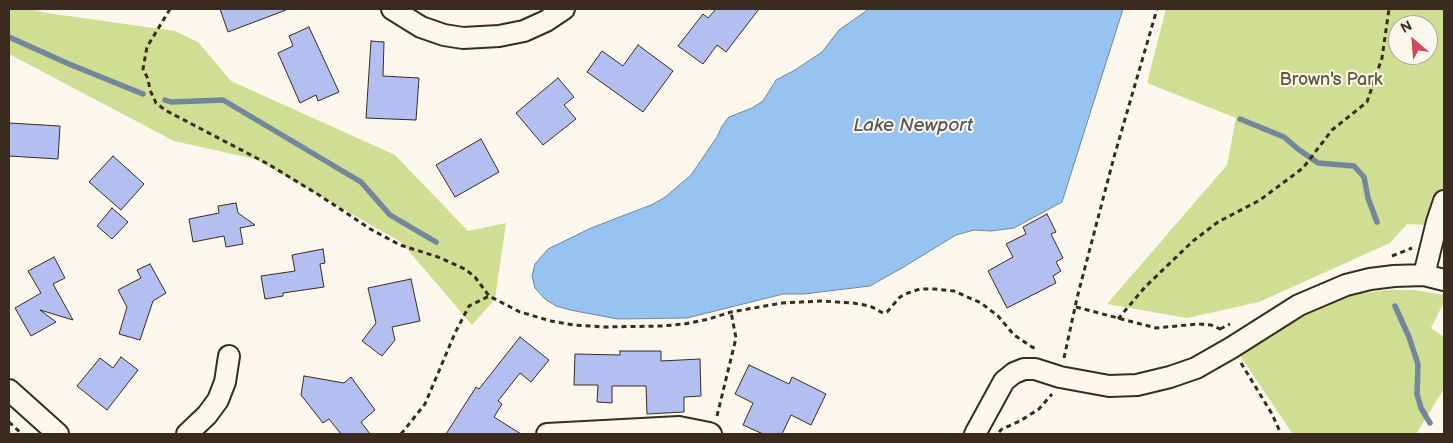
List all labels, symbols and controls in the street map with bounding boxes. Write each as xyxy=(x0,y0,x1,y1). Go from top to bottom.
north arrow xyxy=(1388,15,1438,65)
text: N xyxy=(1398,17,1415,37)
park label: Brown's Park xyxy=(1279,69,1383,91)
water label: Lake Newport xyxy=(853,115,973,137)

